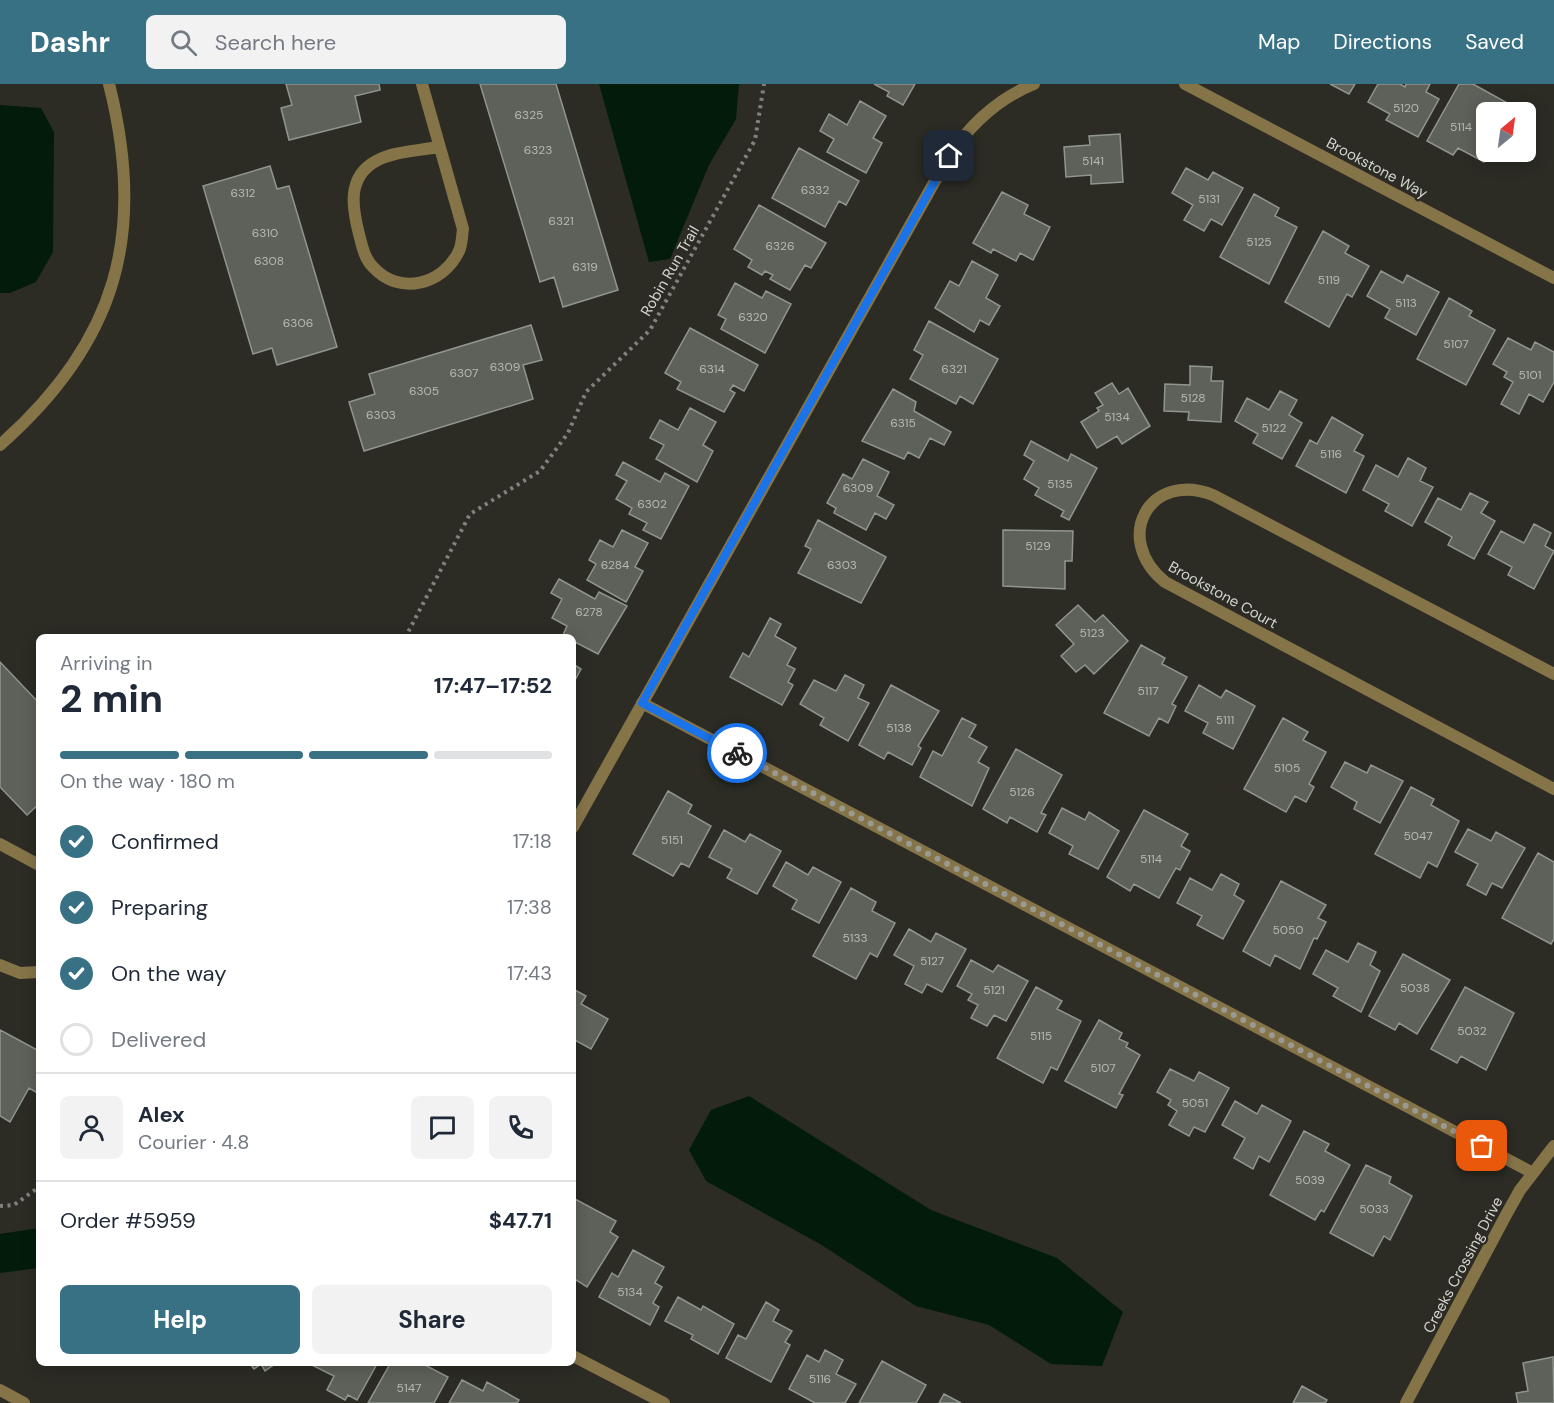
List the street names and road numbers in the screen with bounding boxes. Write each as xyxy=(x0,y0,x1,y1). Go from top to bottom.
street label: Brookstone Way xyxy=(1323,133,1432,203)
street label: Robin Run Trail xyxy=(636,222,704,320)
street label: Brookstone Court xyxy=(1165,557,1281,633)
street label: Creeks Crossing Drive xyxy=(1419,1193,1507,1337)

